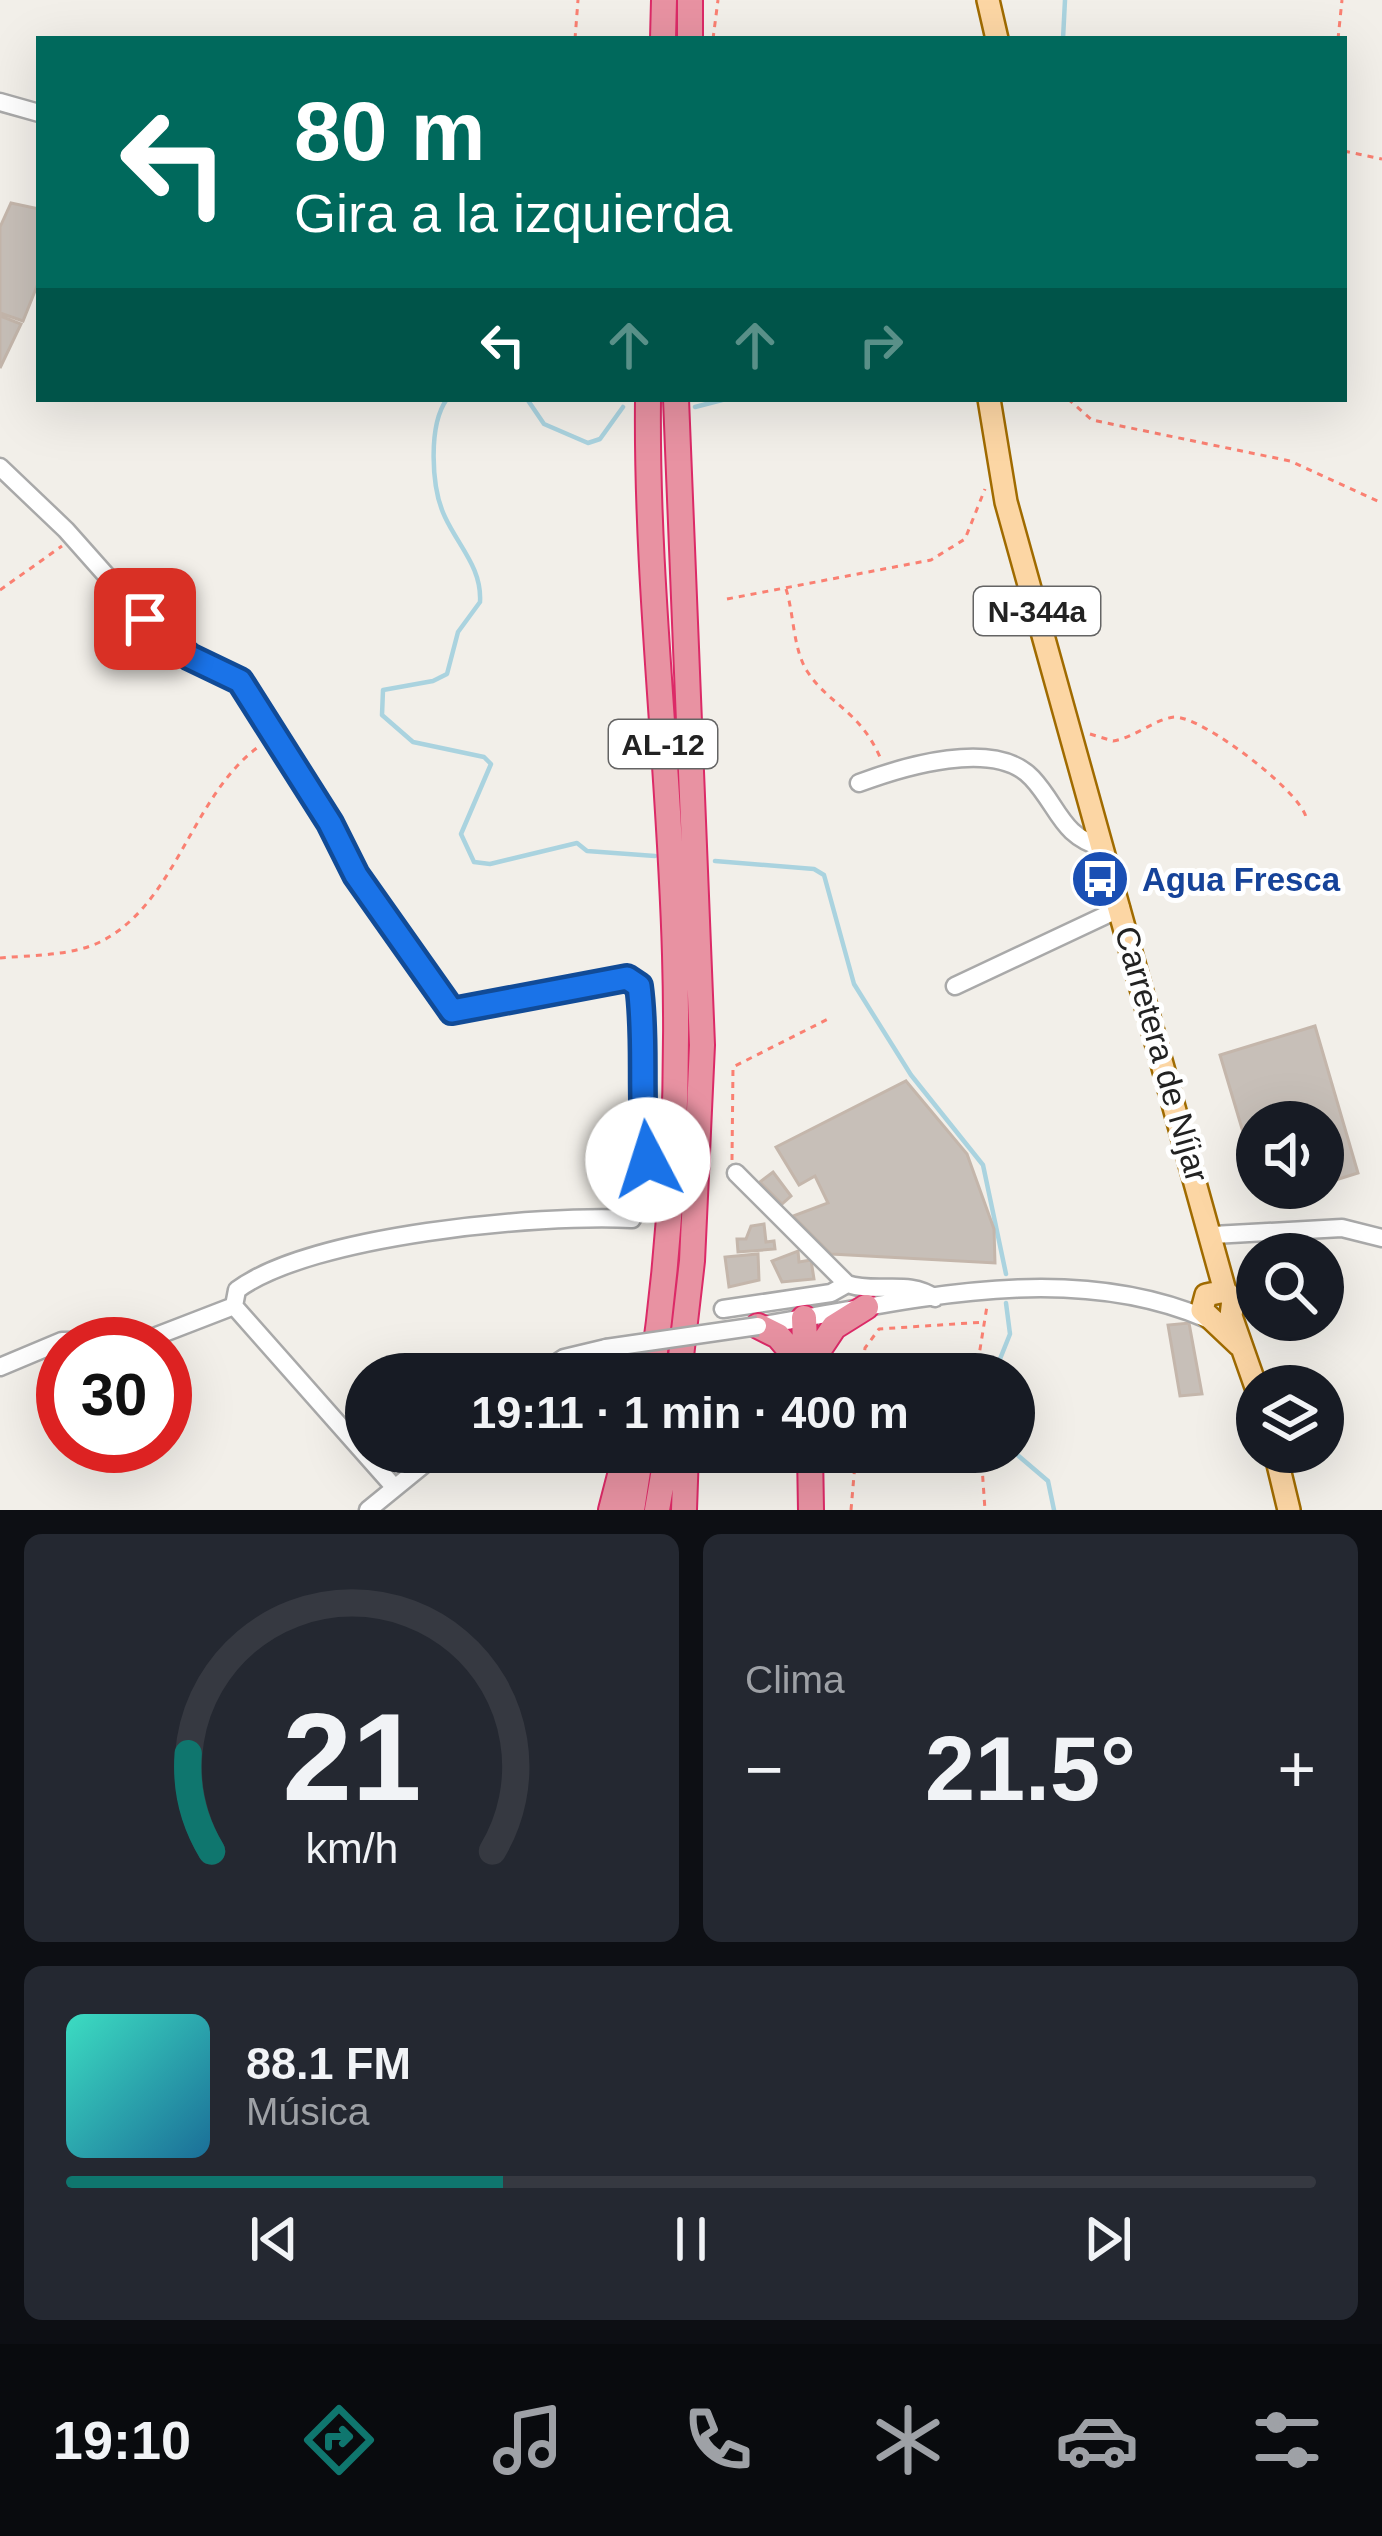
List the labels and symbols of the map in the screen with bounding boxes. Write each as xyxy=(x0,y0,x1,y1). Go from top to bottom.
pin xyxy=(94,568,196,670)
road number: N-344a xyxy=(974,587,1100,635)
road number: AL-12 xyxy=(609,720,717,768)
bus stop icon: Agua Fresca xyxy=(1069,848,1131,910)
place label: Agua Fresca xyxy=(1142,861,1341,898)
street label: Carretera de Níjar xyxy=(1108,922,1216,1186)
position arrow xyxy=(585,1097,711,1223)
speed limit sign: 30 xyxy=(36,1317,192,1473)

